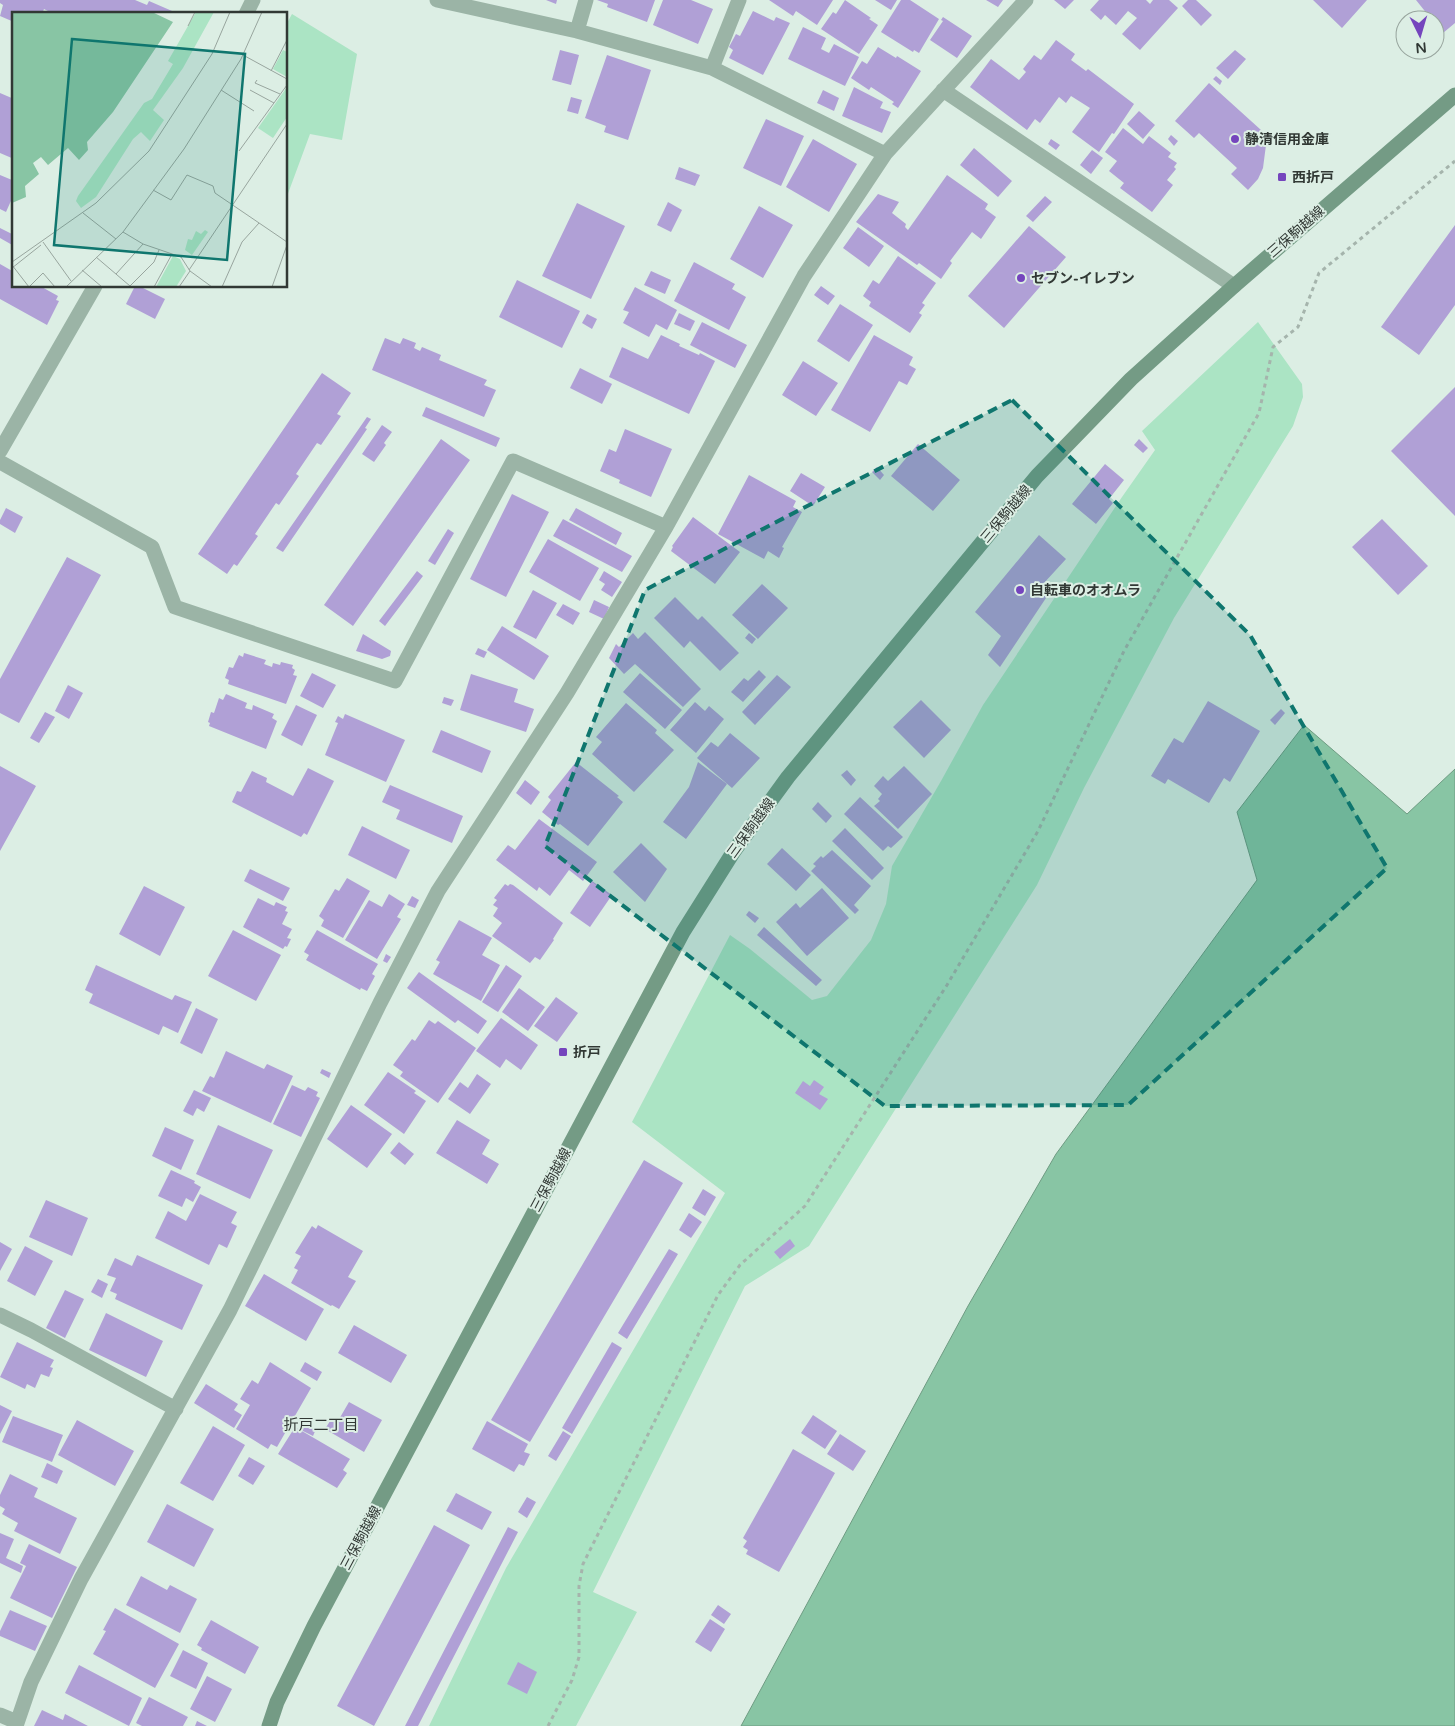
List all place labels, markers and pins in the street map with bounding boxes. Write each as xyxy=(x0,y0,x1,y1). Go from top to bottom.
place label: 静清信用金庫 xyxy=(1245,131,1329,148)
marker: 静清信用金庫 xyxy=(1229,133,1241,145)
place label: 西折戸 xyxy=(1292,169,1334,186)
marker: 西折戸 xyxy=(1276,171,1288,183)
place label: セブン-イレブン xyxy=(1031,270,1135,287)
marker: セブン-イレブン xyxy=(1015,272,1027,284)
place label: 自転車のオオムラ xyxy=(1030,582,1141,599)
marker: 自転車のオオムラ xyxy=(1014,584,1026,596)
place label: 折戸 xyxy=(573,1044,601,1061)
marker: 折戸 xyxy=(557,1046,569,1058)

